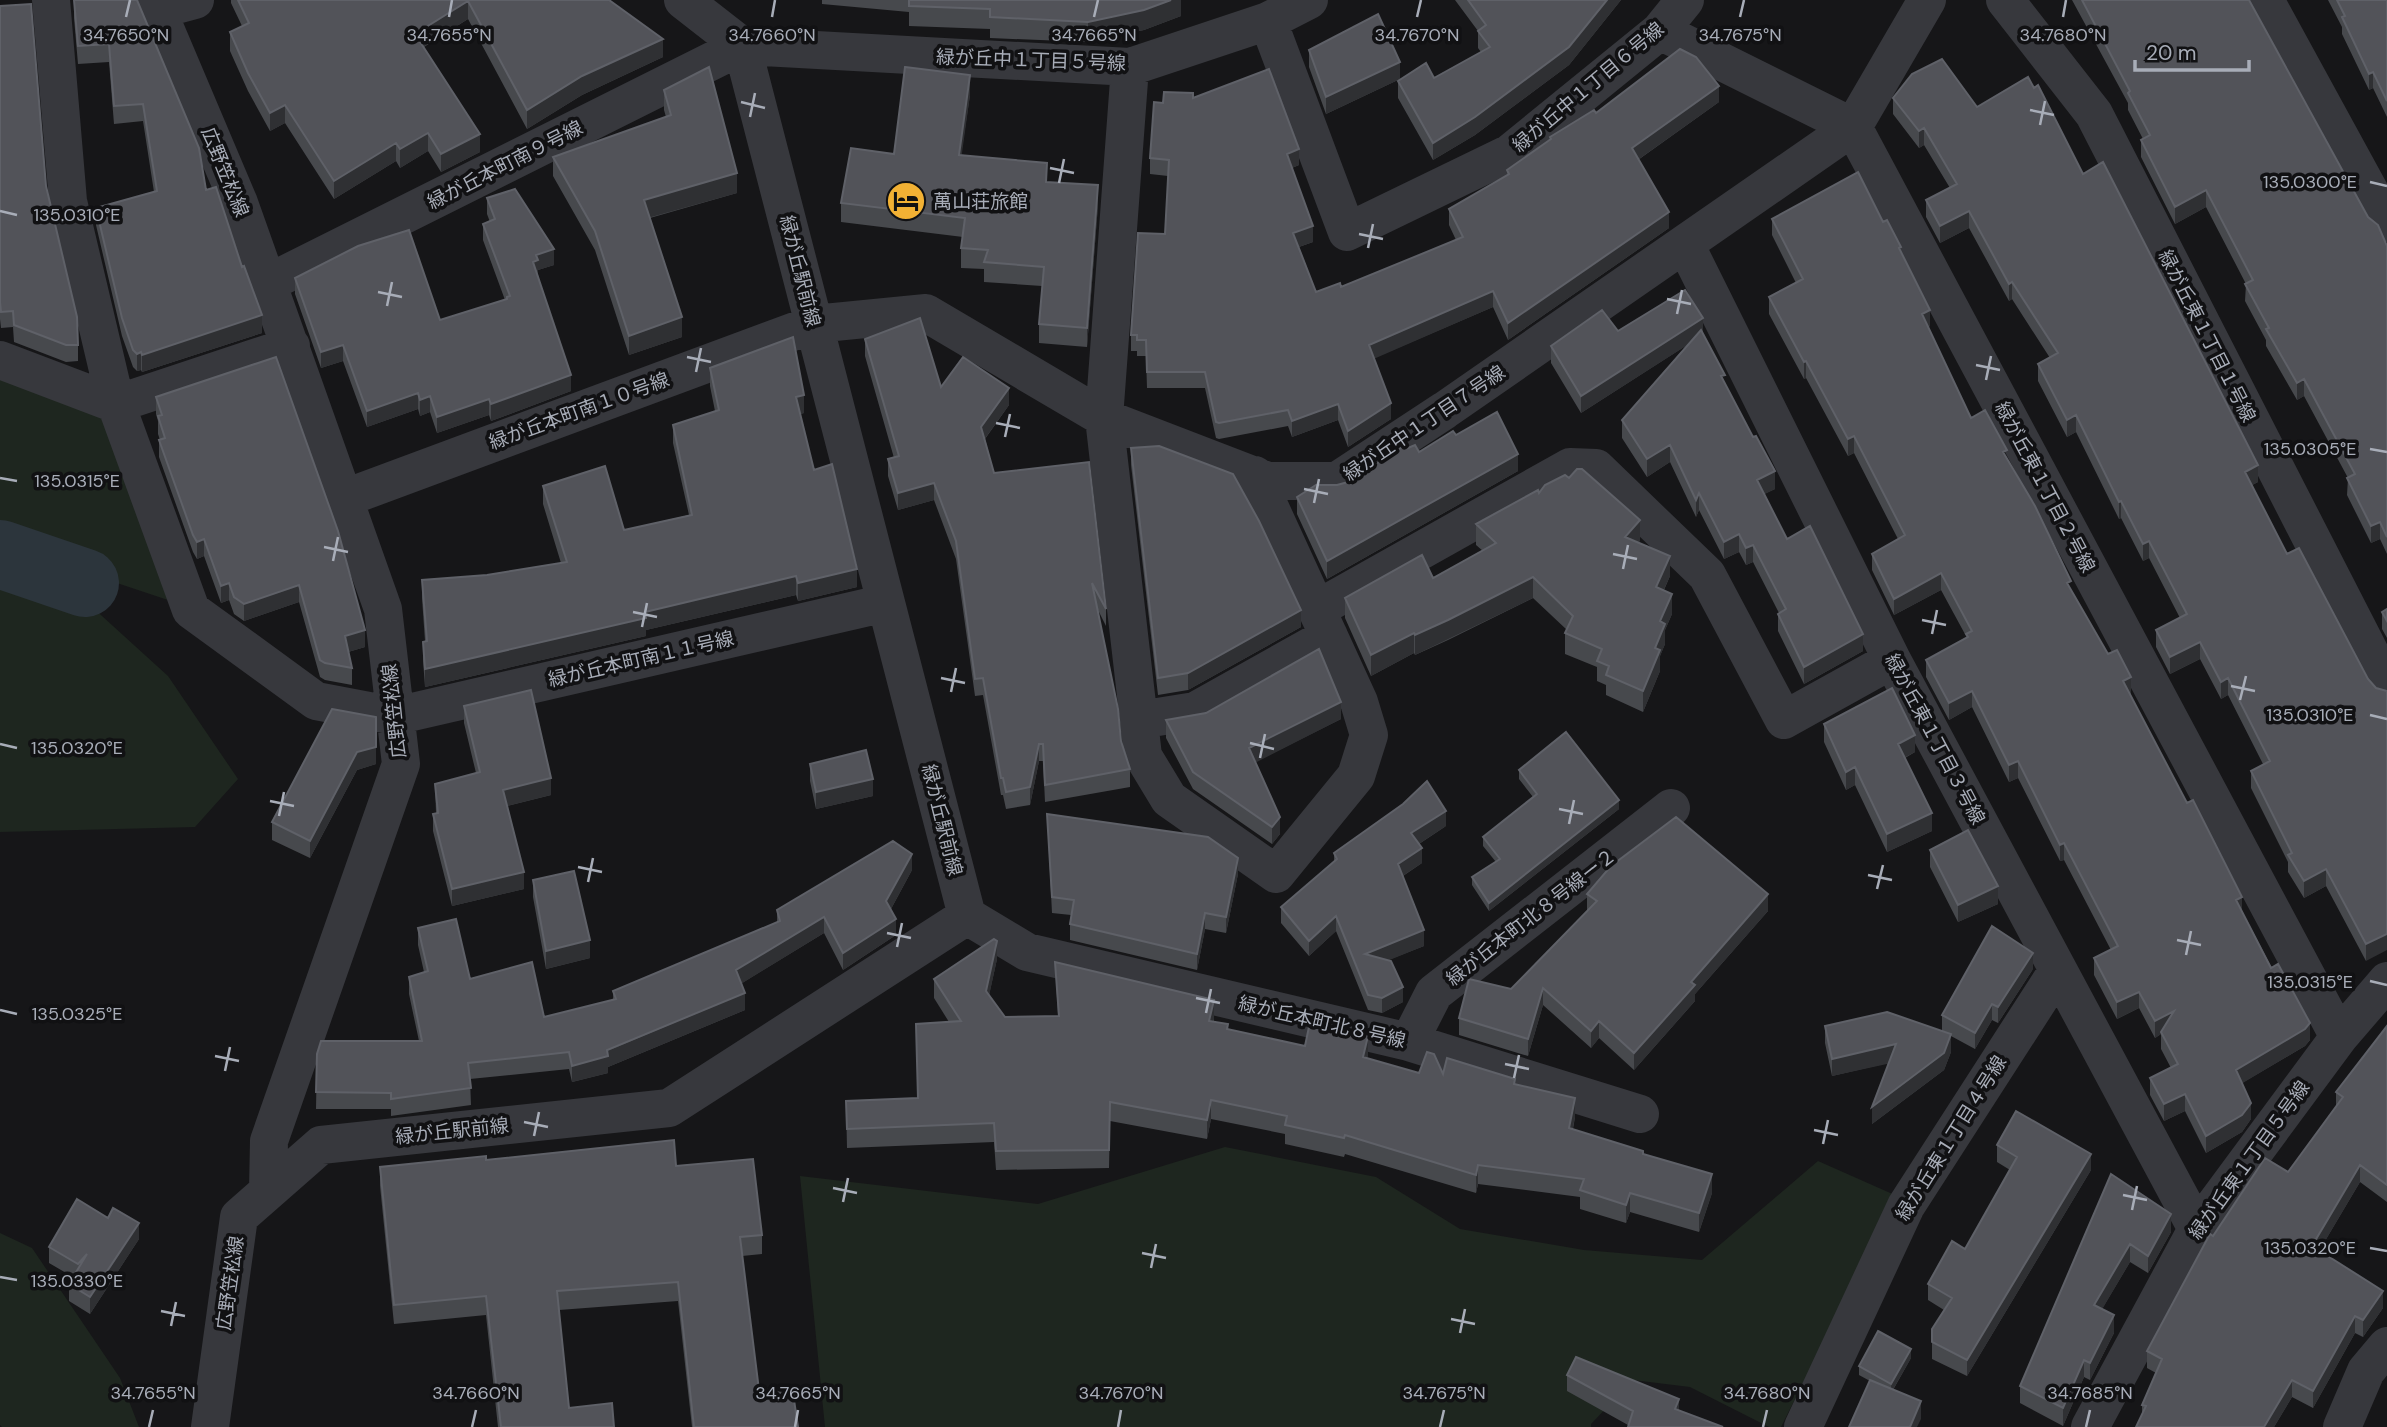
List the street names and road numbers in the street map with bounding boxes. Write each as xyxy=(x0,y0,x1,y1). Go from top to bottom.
street label: 緑が丘中１丁目６号線 xyxy=(1507,16,1669,158)
street label: 緑が丘中１丁目５号線 xyxy=(936,44,1126,76)
street label: 緑が丘本町南９号線 xyxy=(423,115,587,215)
street label: 広野笠松線 xyxy=(196,123,254,221)
street label: 緑が丘駅前線 xyxy=(774,213,826,329)
street label: 緑が丘東１丁目１号線 xyxy=(2153,246,2261,426)
street label: 緑が丘中１丁目７号線 xyxy=(1338,360,1510,486)
street label: 緑が丘本町南１０号線 xyxy=(485,367,673,455)
street label: 緑が丘東１丁目２号線 xyxy=(1989,397,2101,577)
street label: 緑が丘本町南１１号線 xyxy=(546,625,736,693)
street label: 緑が丘東１丁目３号線 xyxy=(1879,649,1991,829)
street label: 広野笠松線 xyxy=(377,662,411,760)
street label: 緑が丘駅前線 xyxy=(916,762,968,878)
street label: 緑が丘本町北８号線ー２ xyxy=(1441,843,1621,991)
street label: 緑が丘本町北８号線 xyxy=(1236,991,1408,1053)
street label: 緑が丘東１丁目４号線 xyxy=(1890,1051,2012,1225)
street label: 緑が丘東１丁目５号線 xyxy=(2183,1076,2315,1244)
street label: 緑が丘駅前線 xyxy=(394,1113,510,1149)
street label: 広野笠松線 xyxy=(211,1234,249,1332)

